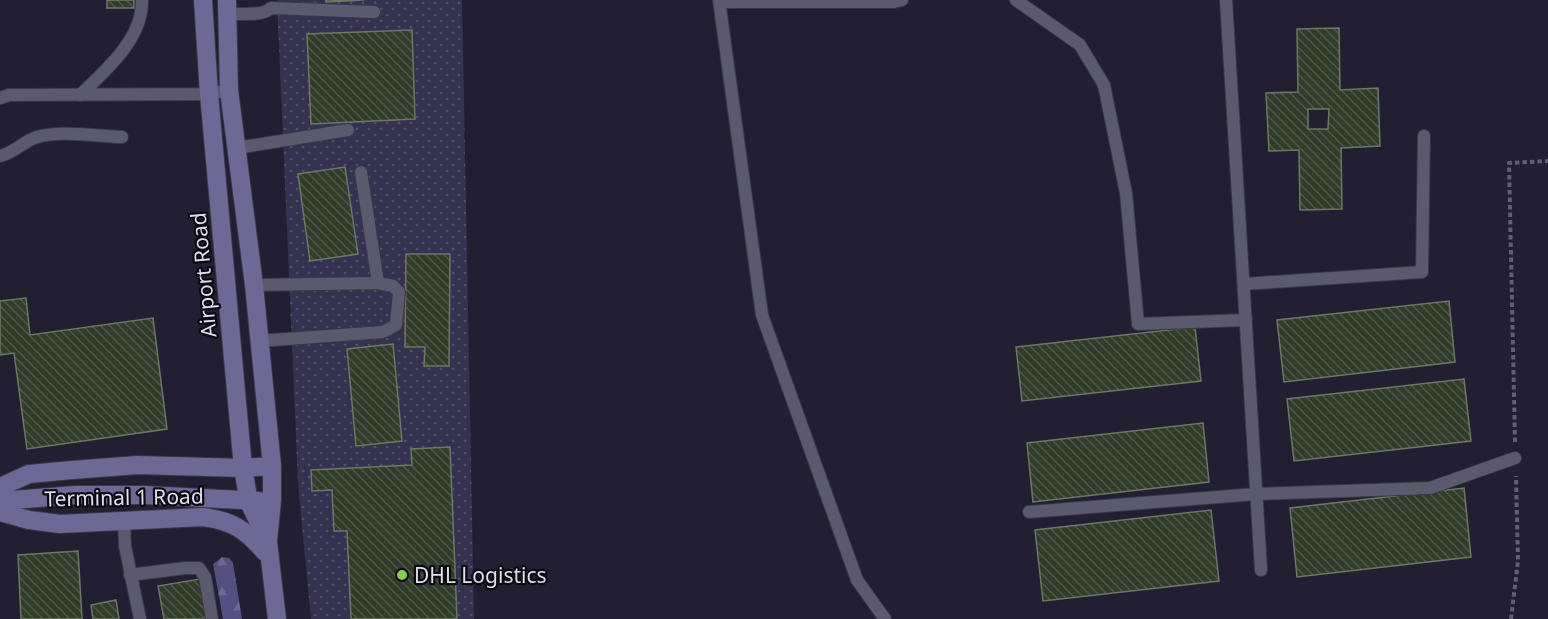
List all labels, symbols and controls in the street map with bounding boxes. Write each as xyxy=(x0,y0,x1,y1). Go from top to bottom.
street label: Airport Road xyxy=(184,211,222,339)
street label: Terminal 1 Road xyxy=(44,482,204,512)
place label: DHL Logistics xyxy=(414,561,547,589)
marker: DHL Logistics xyxy=(395,568,409,582)

